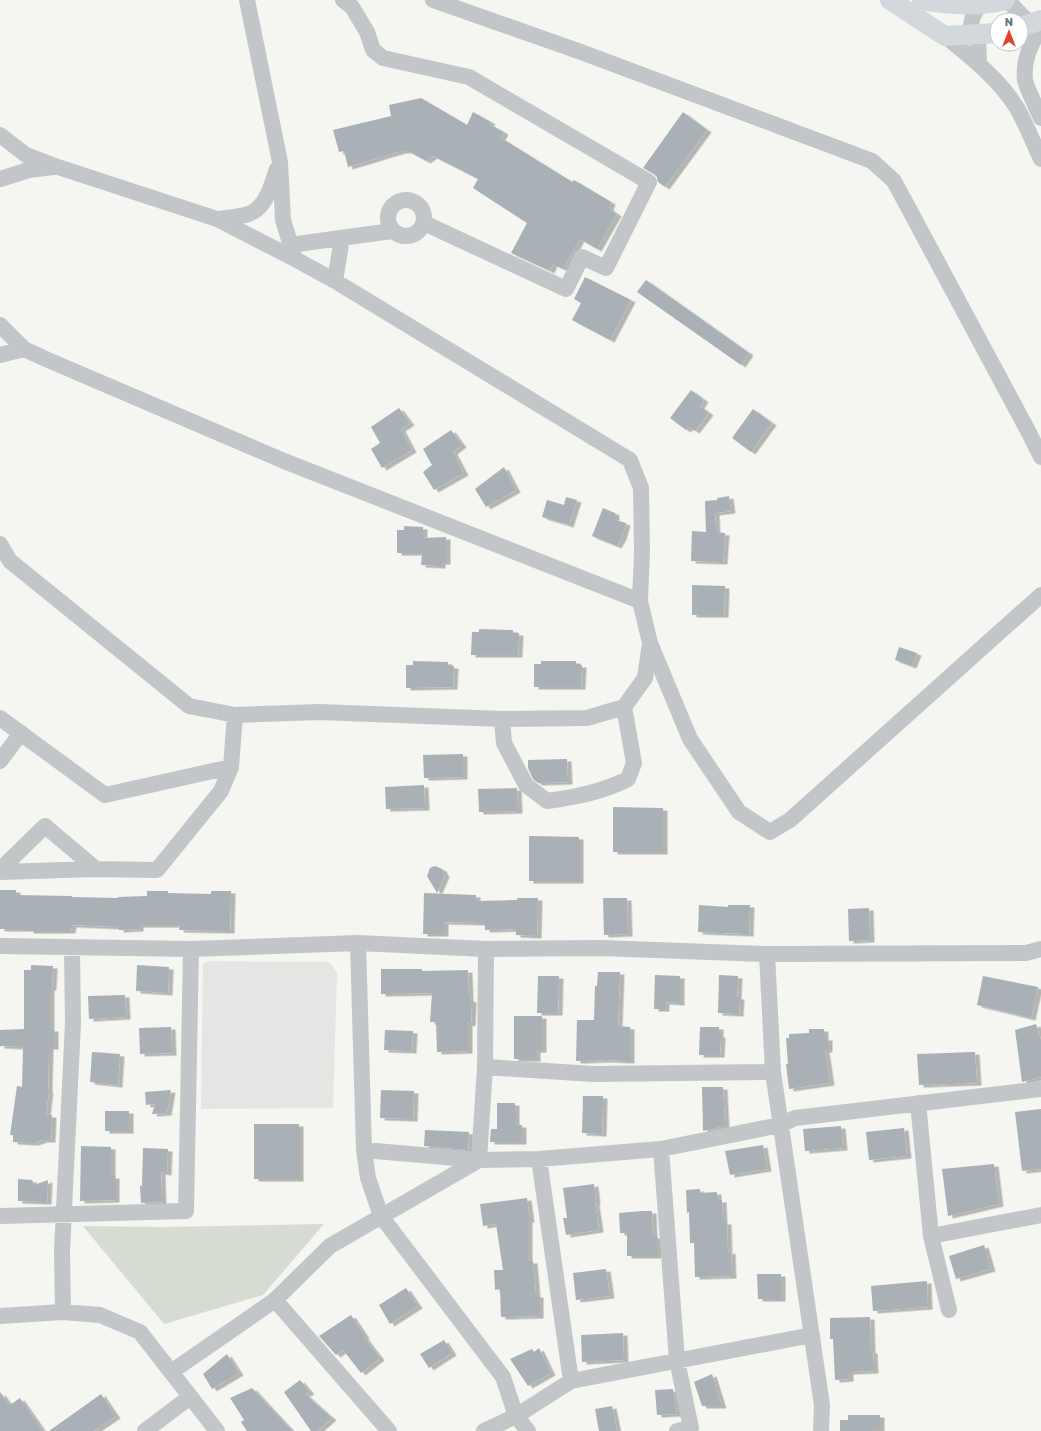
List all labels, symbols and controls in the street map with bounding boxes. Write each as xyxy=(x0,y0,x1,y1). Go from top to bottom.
north arrow xyxy=(989,12,1029,52)
text: N xyxy=(1005,15,1013,28)

